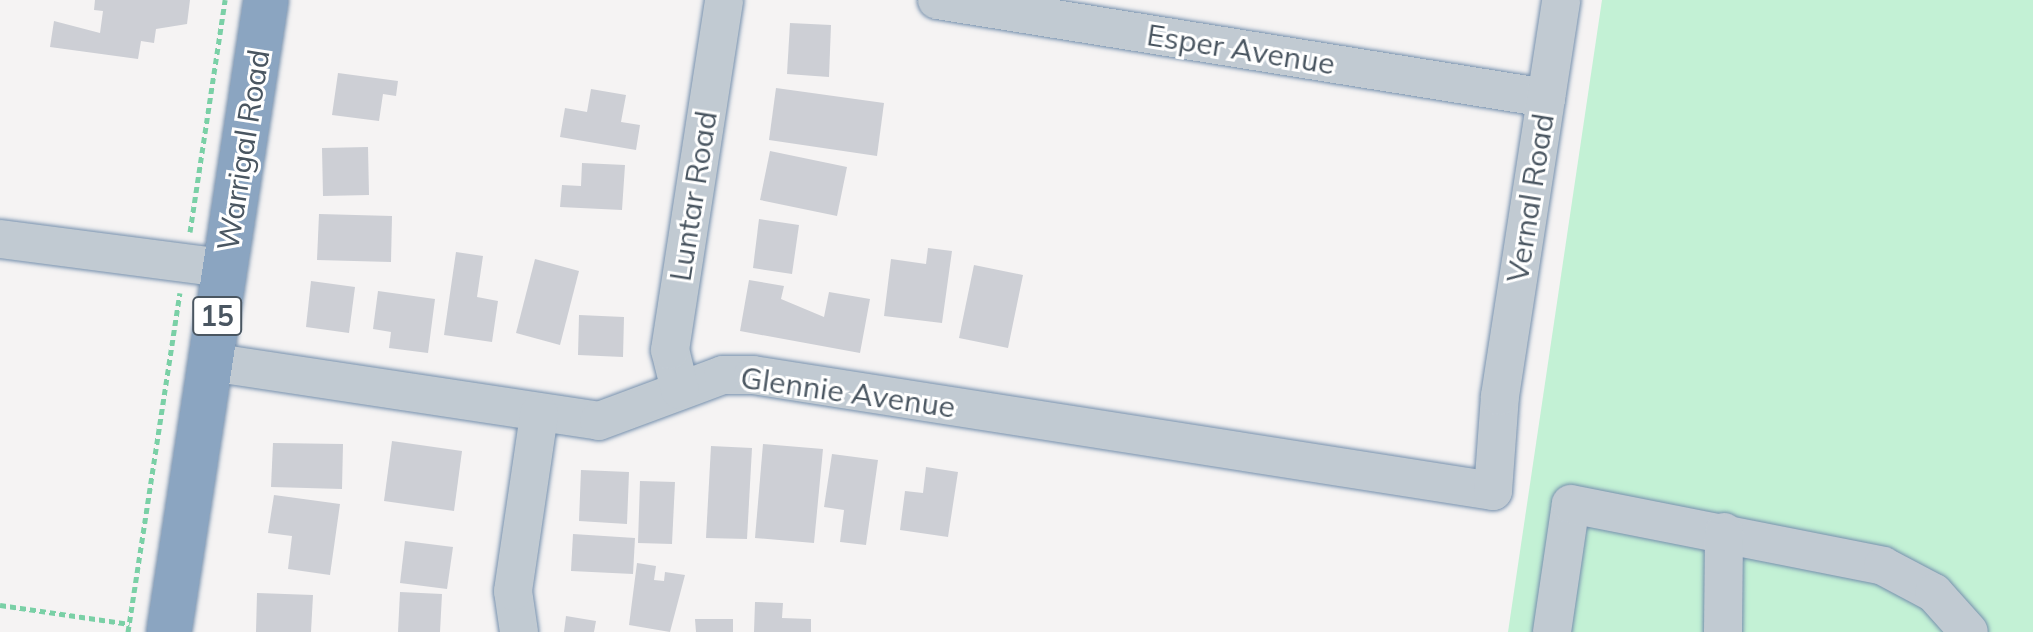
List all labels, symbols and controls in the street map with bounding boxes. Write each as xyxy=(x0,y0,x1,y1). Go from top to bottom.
street label: Esper Avenue xyxy=(1144,16,1338,82)
street label: Warrigal Road xyxy=(209,47,277,253)
street label: Luntar Road xyxy=(662,108,724,284)
street label: Vernal Road xyxy=(1499,111,1561,285)
road number: 15 xyxy=(191,292,243,340)
street label: Glennie Avenue xyxy=(738,359,958,425)

